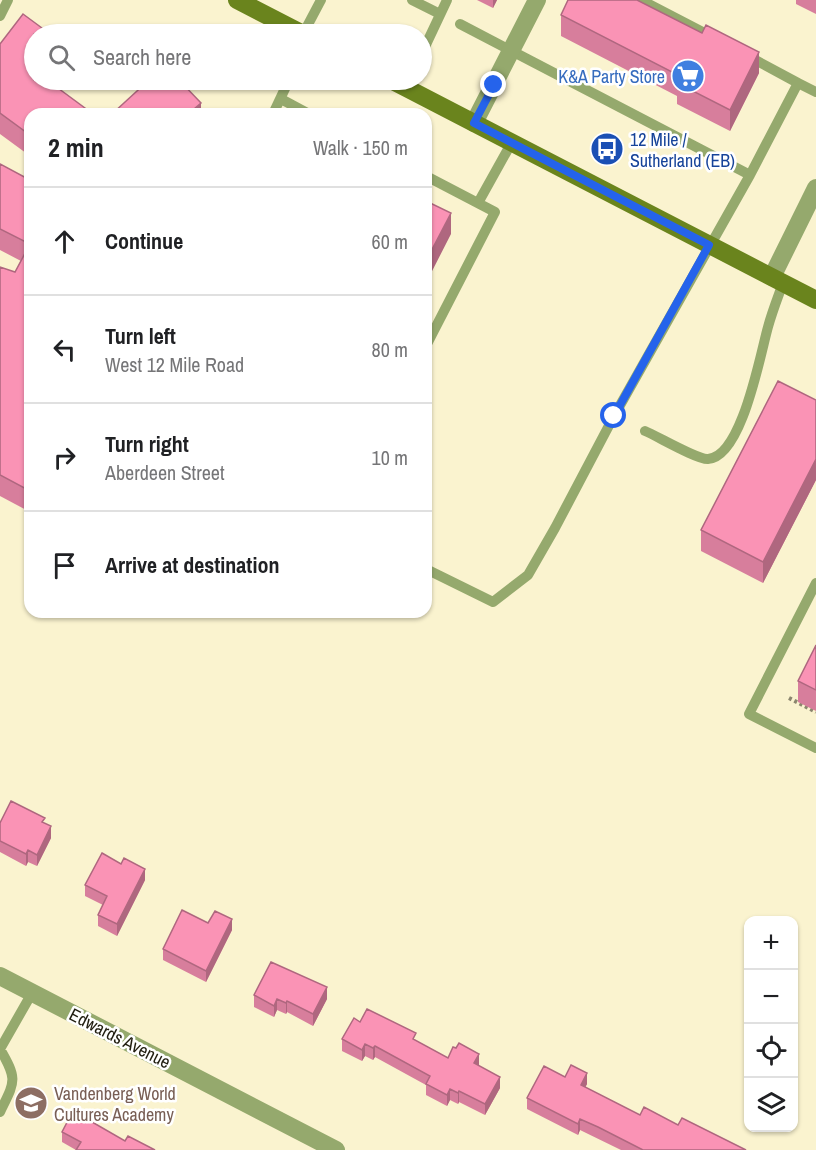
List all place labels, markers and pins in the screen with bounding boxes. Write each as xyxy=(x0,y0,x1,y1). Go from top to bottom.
supermarket icon: K&A Party Store xyxy=(670,58,706,94)
place label: K&A Party Store xyxy=(558,64,665,89)
place label: 12 Mile / Sutherland (EB) xyxy=(630,127,735,173)
bus stop icon: 12 Mile / Sutherland (EB) xyxy=(589,131,625,167)
place label: Vandenberg World Cultures Academy xyxy=(54,1081,176,1127)
school or university icon: Vandenberg World Cultures Academy xyxy=(13,1085,49,1121)

